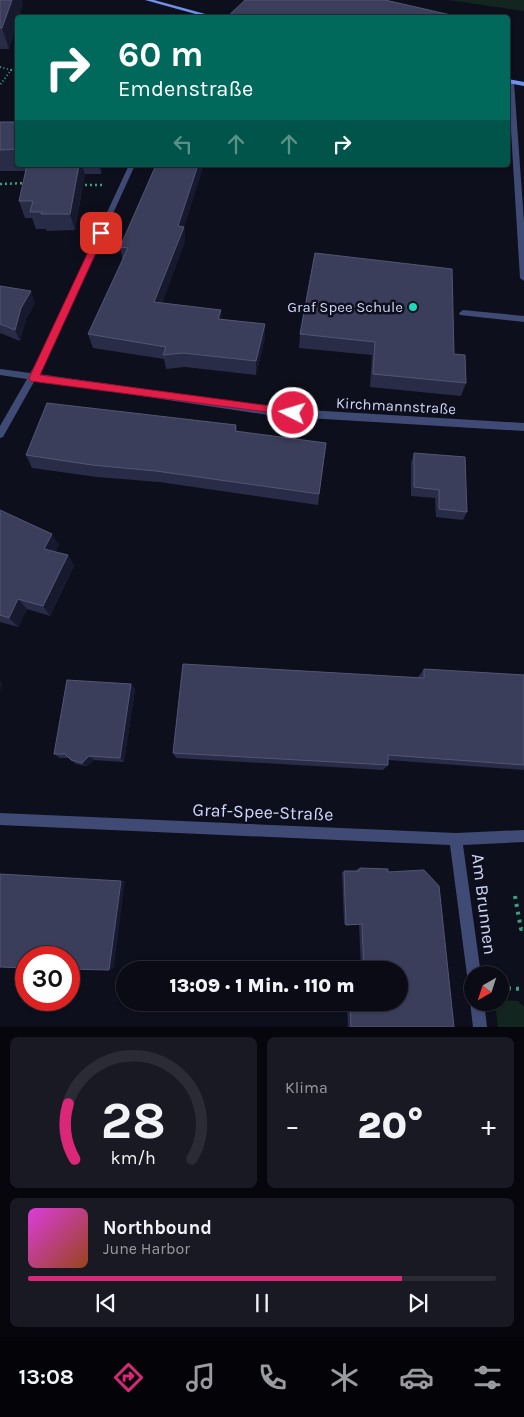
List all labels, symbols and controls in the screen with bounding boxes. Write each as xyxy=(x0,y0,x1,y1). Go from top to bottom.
text: 60 m xyxy=(118,34,203,75)
icon: right xyxy=(35,35,100,100)
text: Emdenstraße xyxy=(118,76,253,102)
icon: left xyxy=(169,130,197,158)
icon: ahead xyxy=(222,130,250,158)
icon: ahead xyxy=(275,130,303,158)
icon: right xyxy=(328,130,356,158)
pin xyxy=(80,212,122,254)
icon: arrive xyxy=(87,219,115,247)
place label: Graf Spee Schule xyxy=(287,298,403,316)
marker: Graf Spee Schule xyxy=(407,301,419,313)
position arrow xyxy=(266,386,318,438)
street label: Kirchmannstraße xyxy=(335,394,457,418)
street label: Graf-Spee-Straße xyxy=(192,799,334,825)
street label: Am Brunnen xyxy=(467,852,501,956)
speed limit sign: 30 xyxy=(15,946,80,1011)
north arrow xyxy=(464,966,509,1011)
map controls xyxy=(464,966,509,1011)
text: 13:09 · 1 Min. · 110 m xyxy=(169,975,355,997)
text: Klima xyxy=(285,1078,328,1097)
text: 28 xyxy=(101,1090,166,1151)
text: 20° xyxy=(357,1103,424,1148)
text: − xyxy=(285,1109,300,1142)
text: + xyxy=(481,1109,496,1142)
text: km/h xyxy=(111,1148,156,1169)
text: Northbound xyxy=(103,1217,212,1239)
text: June Harbor xyxy=(103,1239,190,1258)
icon: previous xyxy=(92,1289,120,1317)
icon: pause xyxy=(248,1289,276,1317)
icon: next xyxy=(404,1289,432,1317)
icon: directions xyxy=(111,1360,146,1395)
icon: music xyxy=(183,1360,218,1395)
icon: phone xyxy=(255,1360,290,1395)
icon: climate xyxy=(327,1360,362,1395)
icon: car xyxy=(399,1360,434,1395)
icon: filters xyxy=(470,1360,505,1395)
text: 13:08 xyxy=(18,1364,74,1390)

